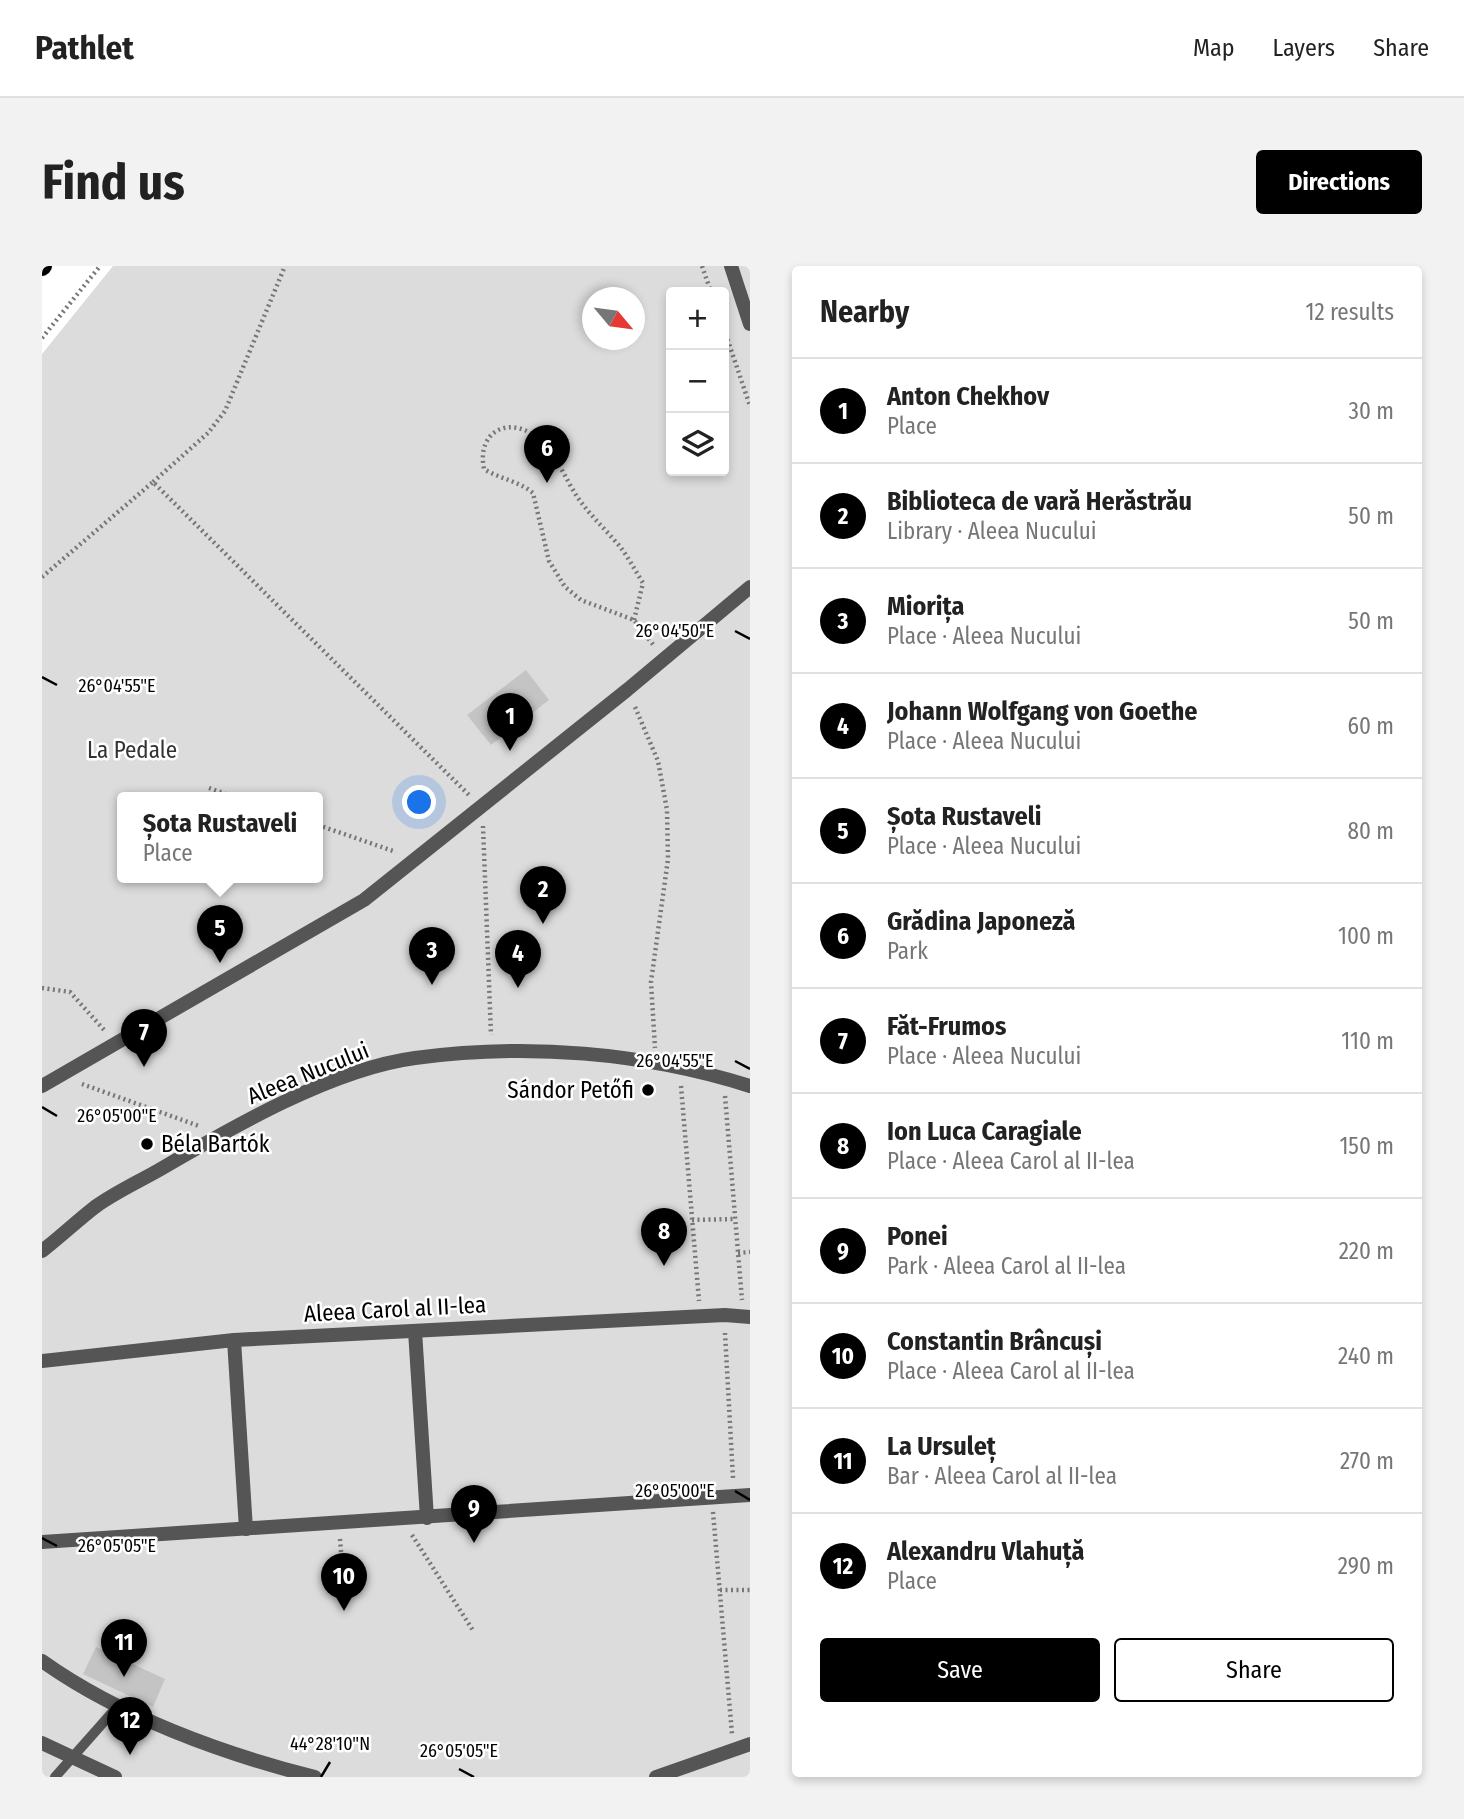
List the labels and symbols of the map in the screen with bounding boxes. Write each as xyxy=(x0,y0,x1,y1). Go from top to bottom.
north arrow xyxy=(582,287,645,350)
pin: 6 xyxy=(524,425,570,483)
text: 26°04'50"E xyxy=(636,620,714,642)
text: 26°04'55"E xyxy=(78,675,156,697)
pin: 1 xyxy=(487,693,533,751)
park label: La Pedale xyxy=(87,736,177,764)
your location xyxy=(402,785,436,819)
pin: 2 xyxy=(520,866,566,924)
pin: 5 xyxy=(197,905,243,963)
pin: 3 xyxy=(409,927,455,985)
pin: 4 xyxy=(495,930,541,988)
pin: 7 xyxy=(121,1009,167,1067)
street label: Aleea Nucului xyxy=(243,1036,373,1110)
text: 26°04'55"E xyxy=(636,1050,714,1072)
place label: Sándor Petőfi xyxy=(507,1076,634,1104)
marker: Sándor Petőfi xyxy=(640,1082,656,1098)
text: 26°05'00"E xyxy=(77,1105,157,1127)
place label: Béla Bartók xyxy=(161,1130,270,1158)
marker: Béla Bartók xyxy=(139,1136,155,1152)
pin: 8 xyxy=(641,1208,687,1266)
street label: Aleea Carol al II-lea xyxy=(303,1290,487,1328)
text: 26°05'00"E xyxy=(635,1480,715,1502)
pin: 9 xyxy=(451,1485,497,1543)
text: 26°05'05"E xyxy=(78,1535,156,1557)
pin: 10 xyxy=(321,1553,367,1611)
pin: 11 xyxy=(101,1619,147,1677)
pin: 12 xyxy=(107,1697,153,1755)
text: 44°28'10"N xyxy=(290,1733,370,1755)
text: 26°05'05"E xyxy=(420,1740,498,1762)

